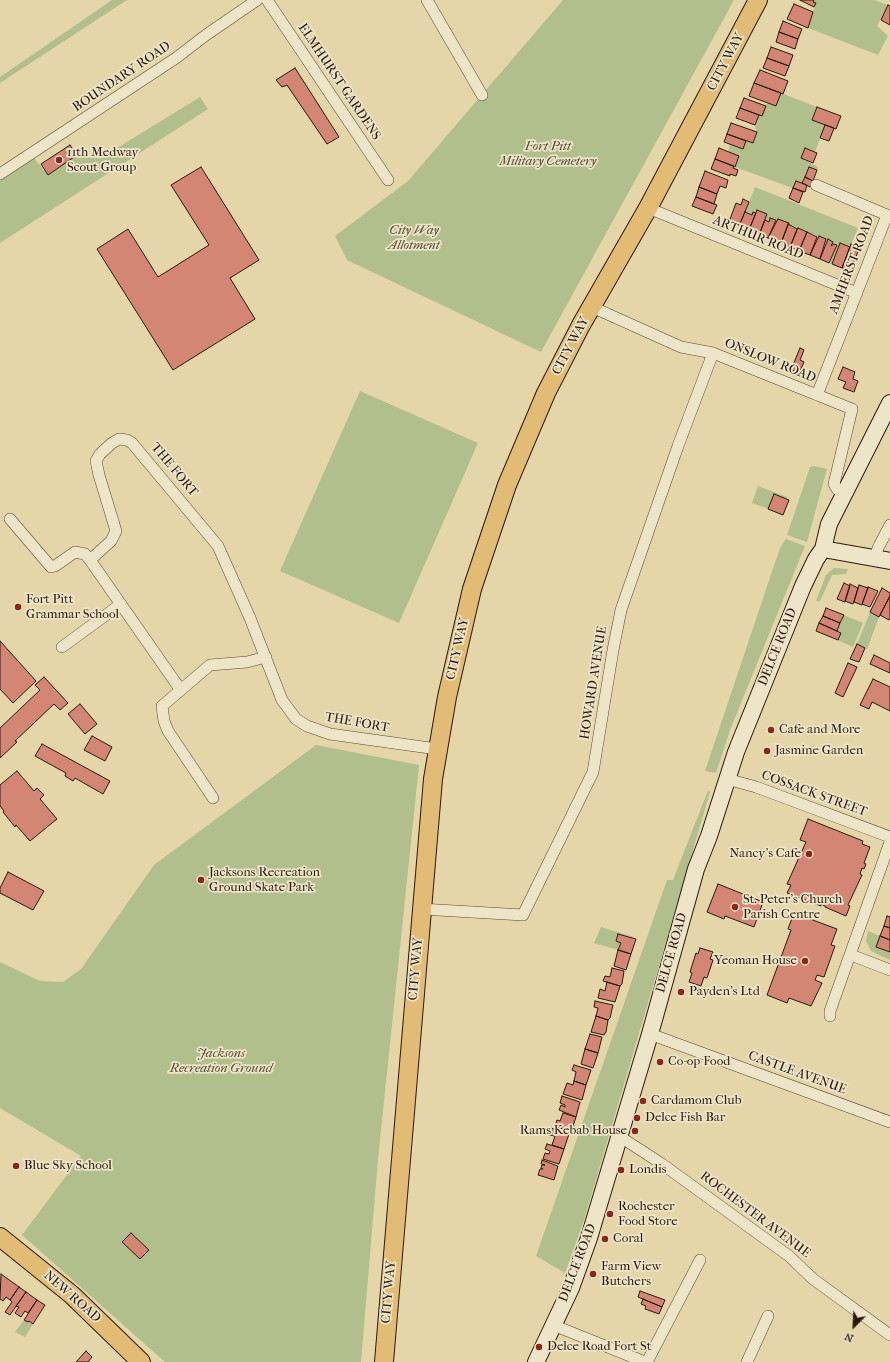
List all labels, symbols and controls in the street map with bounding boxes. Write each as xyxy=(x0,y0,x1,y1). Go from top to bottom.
street label: ELMHURST GARDENS xyxy=(294,21,384,143)
street label: CITY WAY xyxy=(704,30,748,94)
street label: BOUNDARY ROAD xyxy=(70,39,174,115)
park label: Fort Pitt Military Cemetery xyxy=(500,139,596,170)
place label: 11th Medway Scout Group xyxy=(67,145,138,176)
marker: 11th Medway Scout Group xyxy=(54,155,64,165)
street label: ARTHUR ROAD xyxy=(710,213,806,263)
street label: AMHERST ROAD xyxy=(826,214,878,316)
park label: City Way Allotment xyxy=(388,223,440,254)
street label: CITY WAY xyxy=(549,314,593,378)
street label: ONSLOW ROAD xyxy=(722,336,818,386)
street label: THE FORT xyxy=(147,440,201,500)
place label: Fort Pitt Grammar School xyxy=(26,592,119,623)
marker: Fort Pitt Grammar School xyxy=(13,602,23,612)
street label: DELCE ROAD xyxy=(755,606,801,688)
street label: CITY WAY xyxy=(443,616,473,682)
street label: HOWARD AVENUE xyxy=(577,625,611,741)
street label: THE FORT xyxy=(324,710,390,736)
place label: Cafe and More xyxy=(779,722,861,738)
marker: Cafe and More xyxy=(766,725,776,735)
place label: Jasmine Garden xyxy=(775,743,863,759)
marker: Jasmine Garden xyxy=(762,746,772,756)
street label: COSSACK STREET xyxy=(759,768,869,820)
place label: Nancy's Cafe xyxy=(729,846,801,862)
marker: Nancy's Cafe xyxy=(804,849,814,859)
place label: Jacksons Recreation Ground Skate Park xyxy=(209,865,320,896)
marker: Jacksons Recreation Ground Skate Park xyxy=(196,875,206,885)
place label: St. Peter's Church Parish Centre xyxy=(743,892,842,923)
marker: St. Peter's Church Parish Centre xyxy=(730,902,740,912)
street label: DELCE ROAD xyxy=(653,911,691,995)
street label: CITY WAY xyxy=(405,937,427,1001)
place label: Yeoman House xyxy=(714,953,797,969)
marker: Yeoman House xyxy=(800,956,810,966)
place label: Payden's Ltd xyxy=(689,984,760,1000)
marker: Payden's Ltd xyxy=(676,987,686,997)
park label: Jacksons Recreation Ground xyxy=(170,1046,272,1077)
street label: CASTLE AVENUE xyxy=(746,1048,848,1098)
place label: Co-op Food xyxy=(668,1054,730,1070)
marker: Co-op Food xyxy=(655,1057,665,1067)
place label: Cardamom Club xyxy=(651,1093,741,1109)
marker: Cardamom Club xyxy=(638,1096,648,1106)
place label: Delce Fish Bar xyxy=(645,1110,725,1126)
marker: Delce Fish Bar xyxy=(632,1113,642,1123)
place label: Rams Kebab House xyxy=(520,1123,627,1139)
marker: Rams Kebab House xyxy=(630,1126,640,1136)
place label: Blue Sky School xyxy=(24,1158,112,1174)
marker: Blue Sky School xyxy=(11,1161,21,1171)
place label: Londis xyxy=(629,1162,667,1178)
marker: Londis xyxy=(616,1165,626,1175)
street label: ROCHESTER AVENUE xyxy=(697,1168,813,1262)
place label: Rochester Food Store xyxy=(618,1199,678,1230)
marker: Rochester Food Store xyxy=(605,1209,615,1219)
street label: DELCE ROAD xyxy=(556,1222,600,1304)
place label: Coral xyxy=(613,1231,643,1247)
marker: Coral xyxy=(600,1234,610,1244)
place label: Farm View Butchers xyxy=(601,1259,661,1290)
street label: CITY WAY xyxy=(378,1260,400,1324)
street label: NEW ROAD xyxy=(40,1268,104,1326)
marker: Farm View Butchers xyxy=(588,1269,598,1279)
north arrow xyxy=(834,1306,874,1346)
text: N xyxy=(842,1330,855,1345)
place label: Delce Road Fort St xyxy=(547,1339,651,1355)
marker: Delce Road Fort St xyxy=(534,1342,544,1352)

